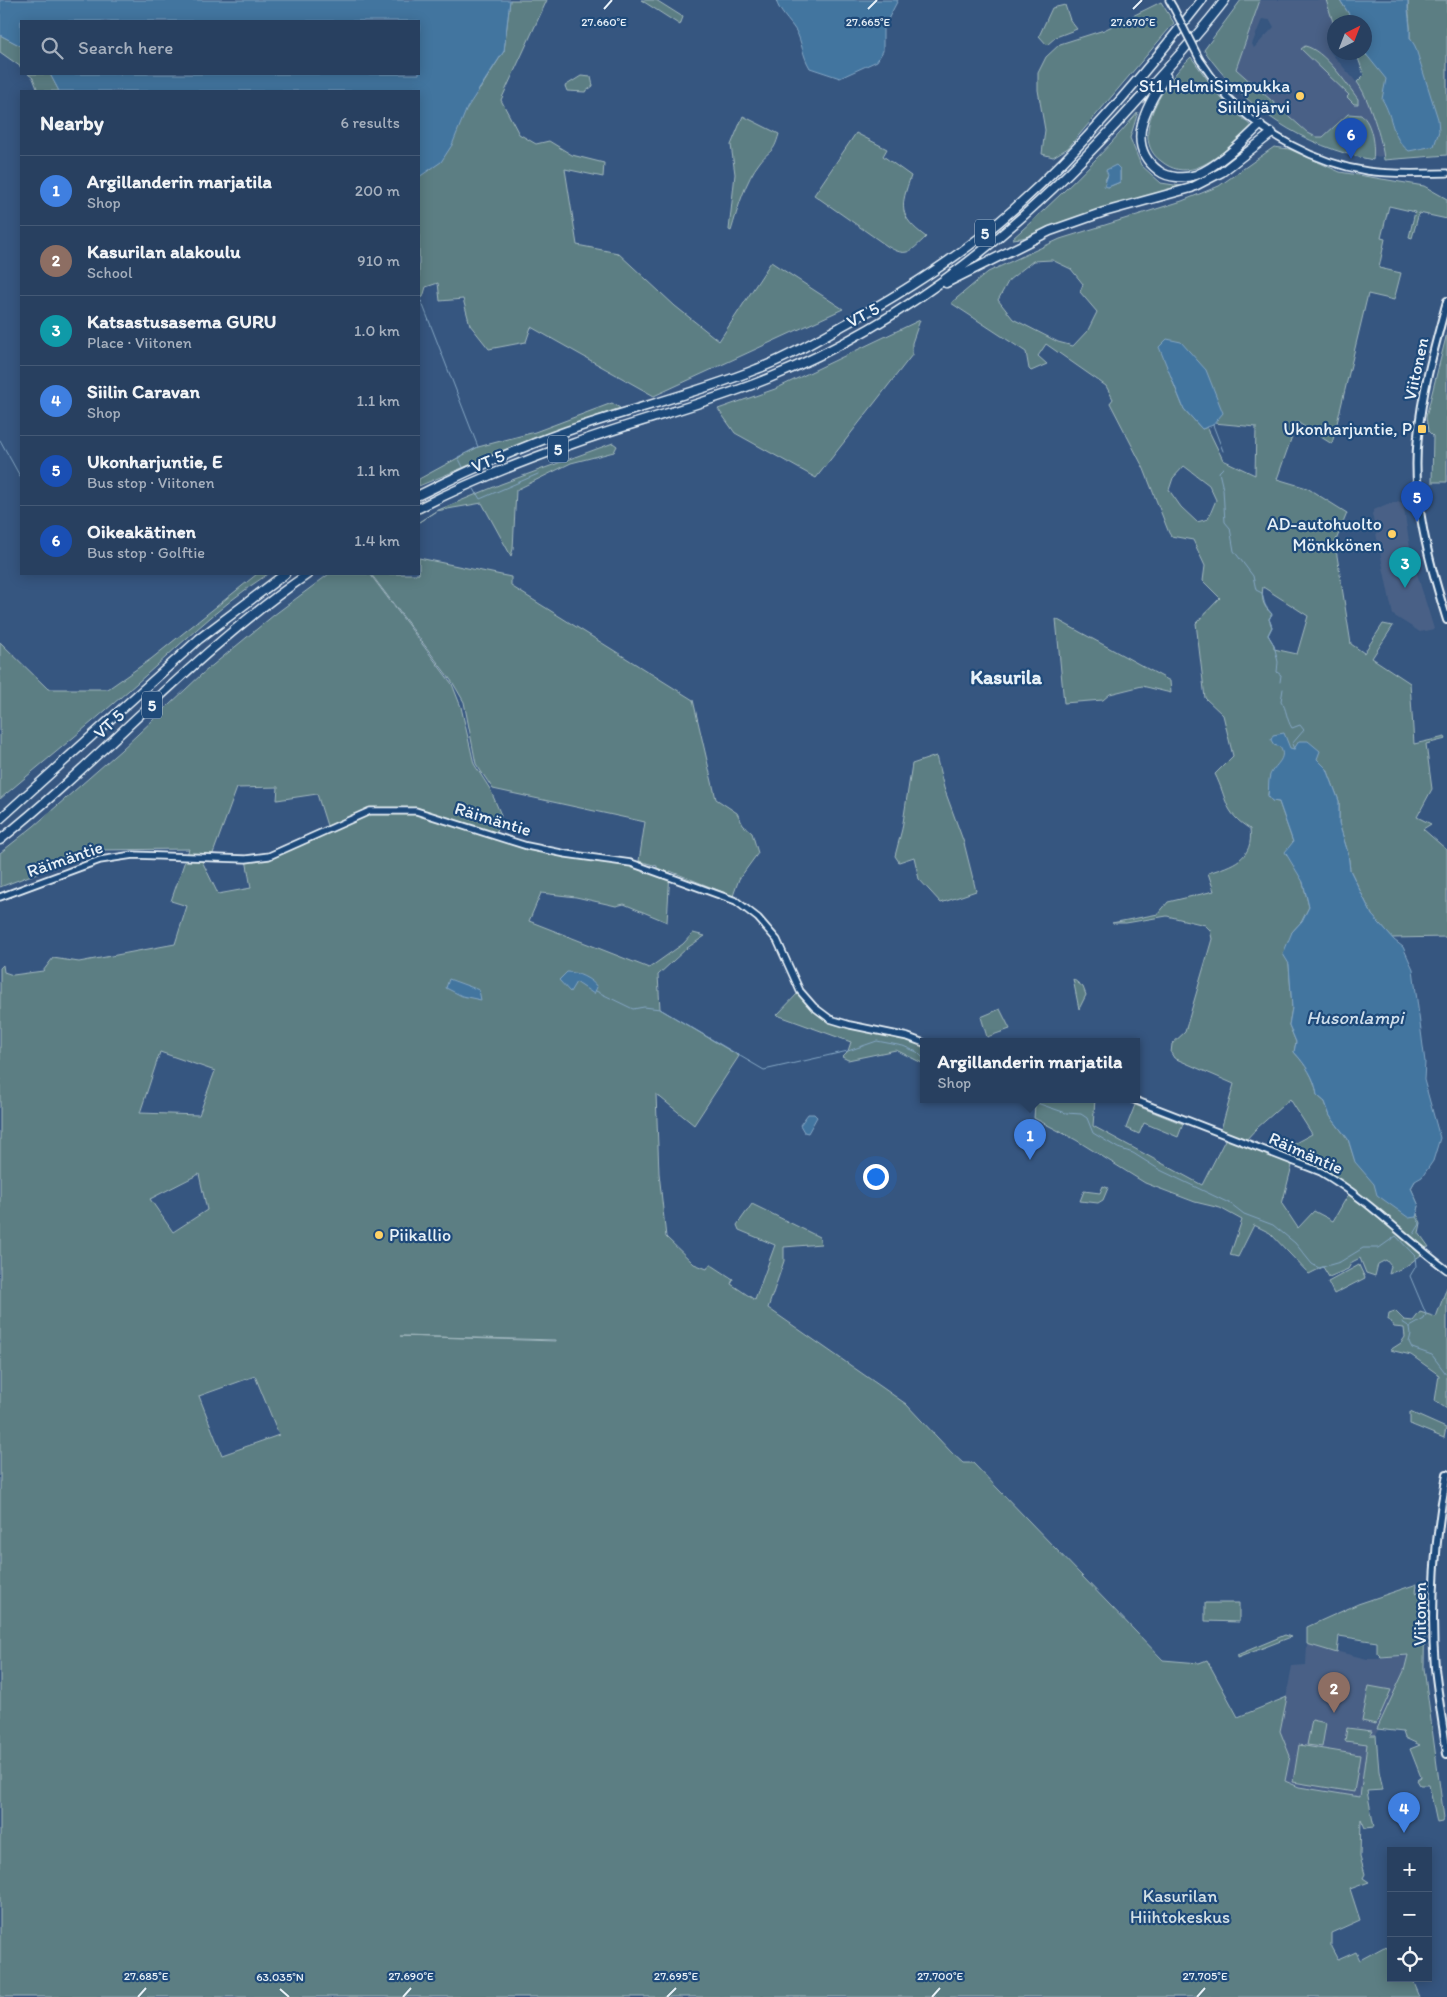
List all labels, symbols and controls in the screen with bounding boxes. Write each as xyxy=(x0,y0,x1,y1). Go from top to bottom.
text: 27.660°E xyxy=(581,15,627,29)
text: 27.665°E xyxy=(846,15,891,29)
text: 27.670°E xyxy=(1110,15,1156,29)
north arrow xyxy=(1327,15,1372,60)
search box xyxy=(20,20,420,75)
icon: search xyxy=(38,34,66,62)
text: Search here xyxy=(78,36,173,59)
place label: St1 HelmiSimpukka Siilinjärvi xyxy=(1139,75,1290,118)
marker: St1 HelmiSimpukka Siilinjärvi xyxy=(1294,90,1306,102)
text: Nearby xyxy=(40,110,104,135)
text: 6 results xyxy=(340,113,400,132)
pin: 6 xyxy=(1335,118,1367,159)
text: Argillanderin marjatila xyxy=(87,170,272,193)
text: 1 xyxy=(52,181,60,200)
text: 200 m xyxy=(355,181,400,200)
text: Shop xyxy=(87,193,121,212)
road number: 5 xyxy=(975,220,995,247)
text: Kasurilan alakoulu xyxy=(87,240,241,263)
text: 2 xyxy=(52,251,60,270)
text: 910 m xyxy=(357,251,400,270)
text: School xyxy=(87,263,133,282)
street label: VT 5 xyxy=(843,297,883,333)
text: Katsastusasema GURU xyxy=(87,310,276,333)
text: 3 xyxy=(52,321,60,340)
text: 1.0 km xyxy=(354,321,400,340)
text: Place · Viitonen xyxy=(87,333,192,352)
street label: Viitonen xyxy=(1399,335,1433,403)
text: Siilin Caravan xyxy=(87,380,200,403)
text: 4 xyxy=(51,391,61,410)
text: 1.1 km xyxy=(356,391,400,410)
text: Shop xyxy=(87,403,121,422)
place label: Ukonharjuntie, P xyxy=(1283,418,1412,440)
marker: Ukonharjuntie, P xyxy=(1416,423,1428,435)
road number: 5 xyxy=(548,436,568,462)
street label: VT 5 xyxy=(468,444,508,478)
text: Ukonharjuntie, E xyxy=(87,450,222,473)
text: 5 xyxy=(52,461,60,480)
text: 1.1 km xyxy=(356,461,400,480)
text: Bus stop · Viitonen xyxy=(87,473,215,492)
pin: 5 xyxy=(1401,481,1433,522)
place label: AD-autohuolto Mönkkönen xyxy=(1267,513,1382,556)
text: Oikeakätinen xyxy=(87,520,196,543)
marker: AD-autohuolto Mönkkönen xyxy=(1386,528,1398,540)
text: 6 xyxy=(52,531,60,550)
text: 1.4 km xyxy=(354,531,400,550)
text: Bus stop · Golftie xyxy=(87,543,205,562)
pin: 3 xyxy=(1389,547,1421,588)
district label: Kasurila xyxy=(970,665,1042,689)
road number: 5 xyxy=(142,692,162,718)
street label: VT 5 xyxy=(89,704,129,744)
street label: Räimäntie xyxy=(452,797,534,841)
street label: Räimäntie xyxy=(24,836,106,882)
water label: Husonlampi xyxy=(1306,1006,1406,1029)
popup xyxy=(920,1038,1140,1103)
text: Argillanderin marjatila xyxy=(938,1050,1122,1073)
text: Shop xyxy=(938,1073,971,1092)
pin: 1 xyxy=(1014,1119,1046,1160)
street label: Räimäntie xyxy=(1265,1127,1347,1179)
your location xyxy=(863,1164,889,1190)
place label: Piikallio xyxy=(389,1224,451,1246)
marker: Piikallio xyxy=(373,1229,385,1241)
street label: Viitonen xyxy=(1409,1582,1431,1646)
pin: 2 xyxy=(1318,1672,1350,1713)
pin: 4 xyxy=(1388,1792,1420,1833)
map controls xyxy=(1387,1847,1432,1982)
button: + xyxy=(1387,1847,1432,1892)
park label: Kasurilan Hiihtokeskus xyxy=(1130,1885,1230,1928)
button: − xyxy=(1387,1892,1432,1937)
button: locate xyxy=(1387,1937,1432,1982)
text: 27.685°E xyxy=(124,1969,169,1983)
text: 27.690°E xyxy=(388,1969,434,1983)
text: 27.695°E xyxy=(654,1969,699,1983)
text: 27.700°E xyxy=(917,1969,963,1983)
text: 27.705°E xyxy=(1182,1969,1228,1983)
text: 63.035°N xyxy=(256,1970,304,1984)

